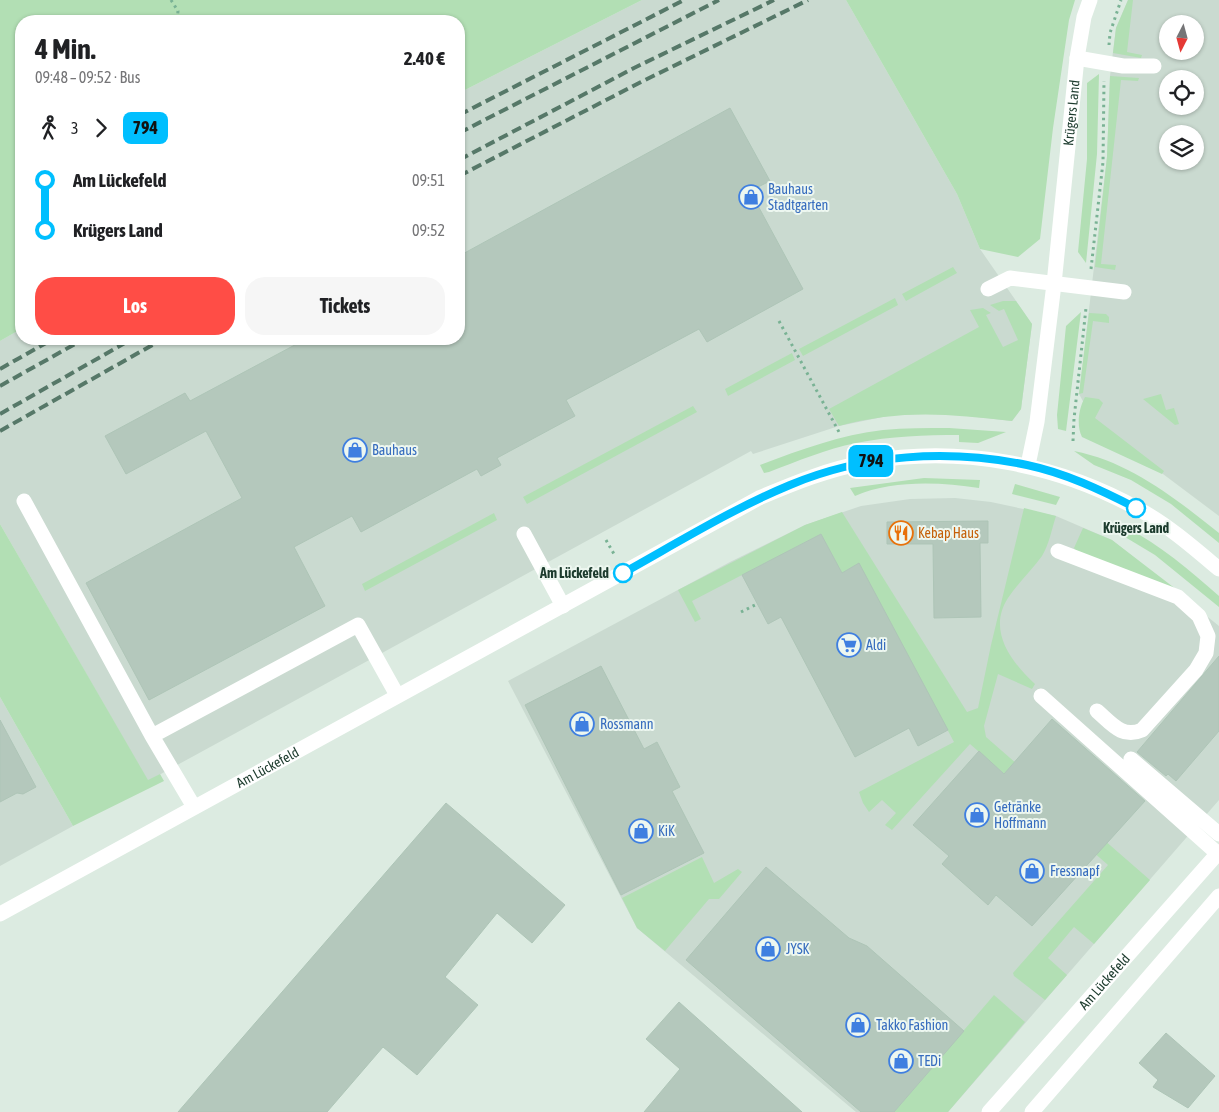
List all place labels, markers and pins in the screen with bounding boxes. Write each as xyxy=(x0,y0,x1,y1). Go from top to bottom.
place label: Bauhaus Stadtgarten xyxy=(768,181,828,213)
shop icon: Bauhaus Stadtgarten xyxy=(738,184,764,210)
shop icon: Bauhaus xyxy=(342,437,368,463)
place label: Bauhaus xyxy=(372,442,417,458)
marker: Krügers Land xyxy=(1126,498,1146,518)
restaurant icon: Kebap Haus xyxy=(888,520,914,546)
place label: Krügers Land xyxy=(1103,520,1169,536)
place label: Kebap Haus xyxy=(918,525,979,541)
marker: Am Lückefeld xyxy=(613,563,633,583)
place label: Am Lückefeld xyxy=(539,565,609,581)
supermarket icon: Aldi xyxy=(836,632,862,658)
place label: Aldi xyxy=(866,637,886,653)
shop icon: Rossmann xyxy=(569,711,595,737)
place label: Rossmann xyxy=(600,716,654,732)
place label: Getränke Hoffmann xyxy=(994,799,1046,831)
shop icon: Getränke Hoffmann xyxy=(964,802,990,828)
shop icon: KiK xyxy=(628,818,654,844)
place label: KiK xyxy=(658,823,675,839)
shop icon: Fressnapf xyxy=(1019,858,1045,884)
place label: Fressnapf xyxy=(1050,863,1100,879)
shop icon: JYSK xyxy=(755,936,781,962)
place label: JYSK xyxy=(786,941,810,957)
shop icon: Takko Fashion xyxy=(845,1012,871,1038)
place label: Takko Fashion xyxy=(876,1017,948,1033)
shop icon: TEDi xyxy=(888,1048,914,1074)
place label: TEDi xyxy=(918,1053,941,1069)

